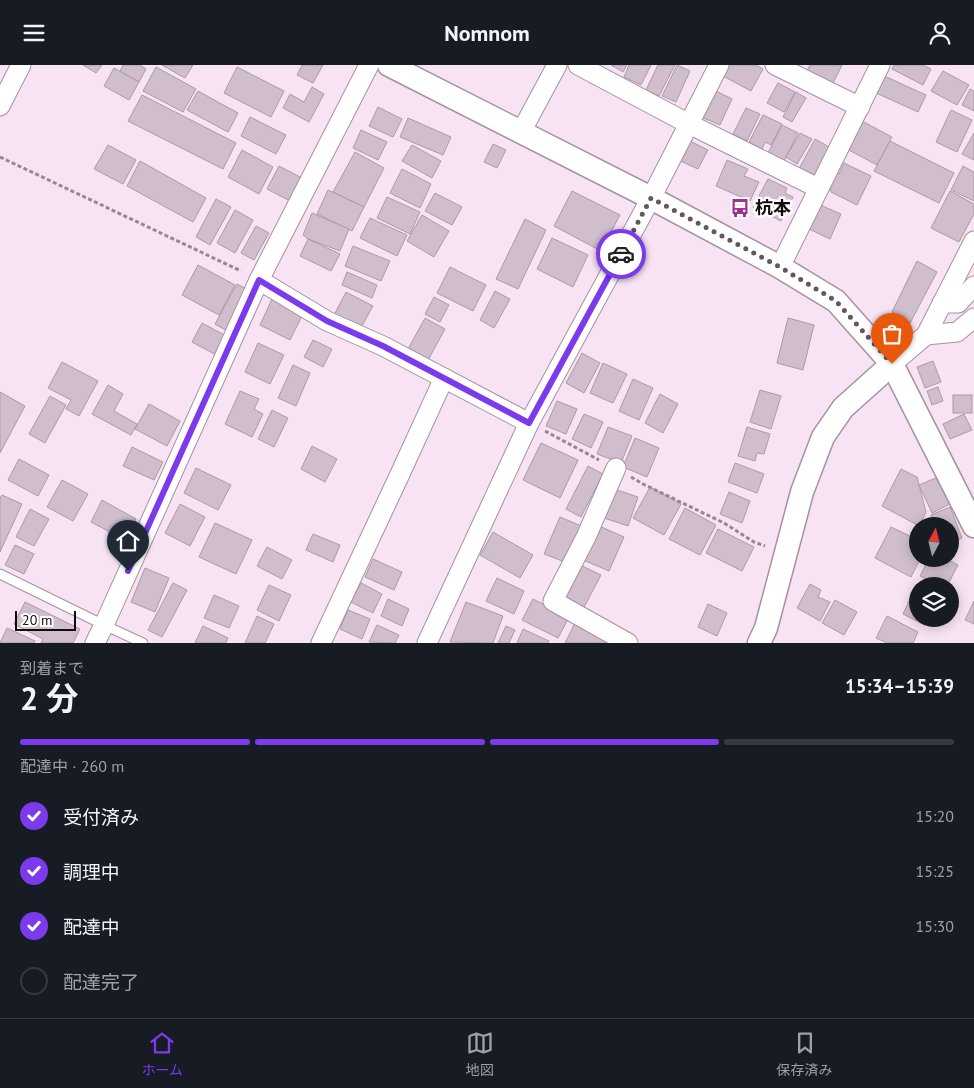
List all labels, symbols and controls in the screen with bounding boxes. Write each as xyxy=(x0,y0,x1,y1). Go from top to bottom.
icon: menu xyxy=(20,19,48,47)
text: Nomnom xyxy=(444,19,530,47)
icon: person xyxy=(926,19,954,47)
place label: 杭本 xyxy=(755,196,791,219)
bus stop icon: 杭本 xyxy=(729,197,751,219)
courier xyxy=(596,229,646,279)
icon: car xyxy=(607,240,635,268)
pin xyxy=(871,313,913,364)
icon: bag xyxy=(878,320,906,348)
north arrow xyxy=(909,517,959,567)
map controls xyxy=(909,517,959,627)
pin xyxy=(107,520,149,571)
icon: home xyxy=(114,527,142,555)
button: layers xyxy=(909,577,959,627)
scale bar xyxy=(15,608,76,631)
text: 20 m xyxy=(22,611,52,629)
text: 到着まで xyxy=(20,658,84,678)
text: 15:34–15:39 xyxy=(845,674,954,698)
text: 2 分 xyxy=(20,677,78,719)
text: 配達中 · 260 m xyxy=(20,756,124,776)
icon: check xyxy=(20,802,48,830)
text: 受付済み xyxy=(63,805,139,829)
text: 15:20 xyxy=(916,806,954,826)
icon: check xyxy=(20,857,48,885)
text: 調理中 xyxy=(63,860,120,884)
text: 15:25 xyxy=(916,861,954,881)
icon: check xyxy=(20,912,48,940)
text: 配達中 xyxy=(63,915,120,939)
text: 15:30 xyxy=(916,916,954,936)
text: 配達完了 xyxy=(63,970,139,994)
tab: ホーム xyxy=(141,1029,183,1079)
tab: 地図 xyxy=(466,1029,494,1079)
tab: 保存済み xyxy=(777,1029,833,1079)

